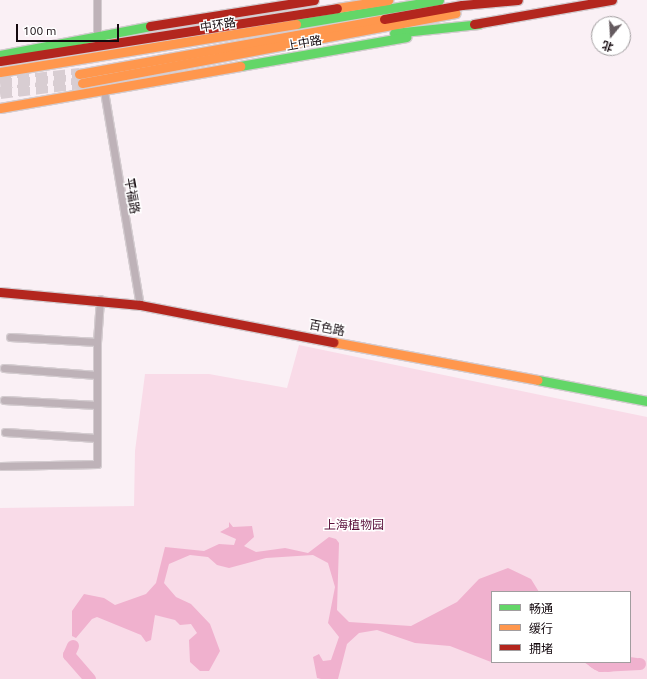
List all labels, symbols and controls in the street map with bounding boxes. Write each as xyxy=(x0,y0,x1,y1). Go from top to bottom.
street label: 中环路 xyxy=(199,15,237,35)
scale bar xyxy=(18,16,121,42)
north arrow xyxy=(591,16,631,56)
text: 100 m xyxy=(23,24,56,37)
street label: 上中路 xyxy=(285,33,323,53)
text: 北 xyxy=(601,39,615,54)
street label: 平福路 xyxy=(122,177,142,215)
street label: 百色路 xyxy=(308,317,346,339)
park label: 上海植物园 xyxy=(324,518,384,532)
legend xyxy=(491,591,631,663)
text: 畅通 xyxy=(529,602,553,615)
text: 缓行 xyxy=(529,622,553,635)
text: 拥堵 xyxy=(529,642,553,655)

